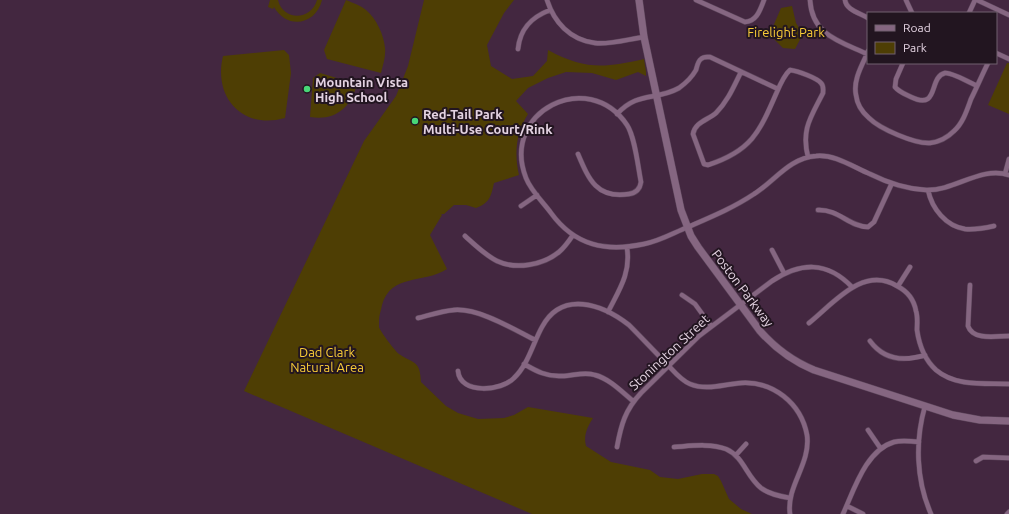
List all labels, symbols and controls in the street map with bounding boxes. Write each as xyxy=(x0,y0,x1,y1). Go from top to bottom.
legend xyxy=(867,12,997,64)
text: Road xyxy=(903,21,931,34)
park label: Firelight Park xyxy=(747,25,825,39)
text: Park xyxy=(903,41,927,54)
place label: Mountain Vista High School xyxy=(315,75,408,104)
marker: Mountain Vista High School xyxy=(302,84,312,94)
place label: Red-Tail Park Multi-Use Court/Rink xyxy=(423,107,553,136)
marker: Red-Tail Park Multi-Use Court/Rink xyxy=(410,116,420,126)
street label: Poston Parkway xyxy=(709,247,777,329)
street label: Stonington Street xyxy=(626,311,712,393)
park label: Dad Clark Natural Area xyxy=(290,345,364,374)

